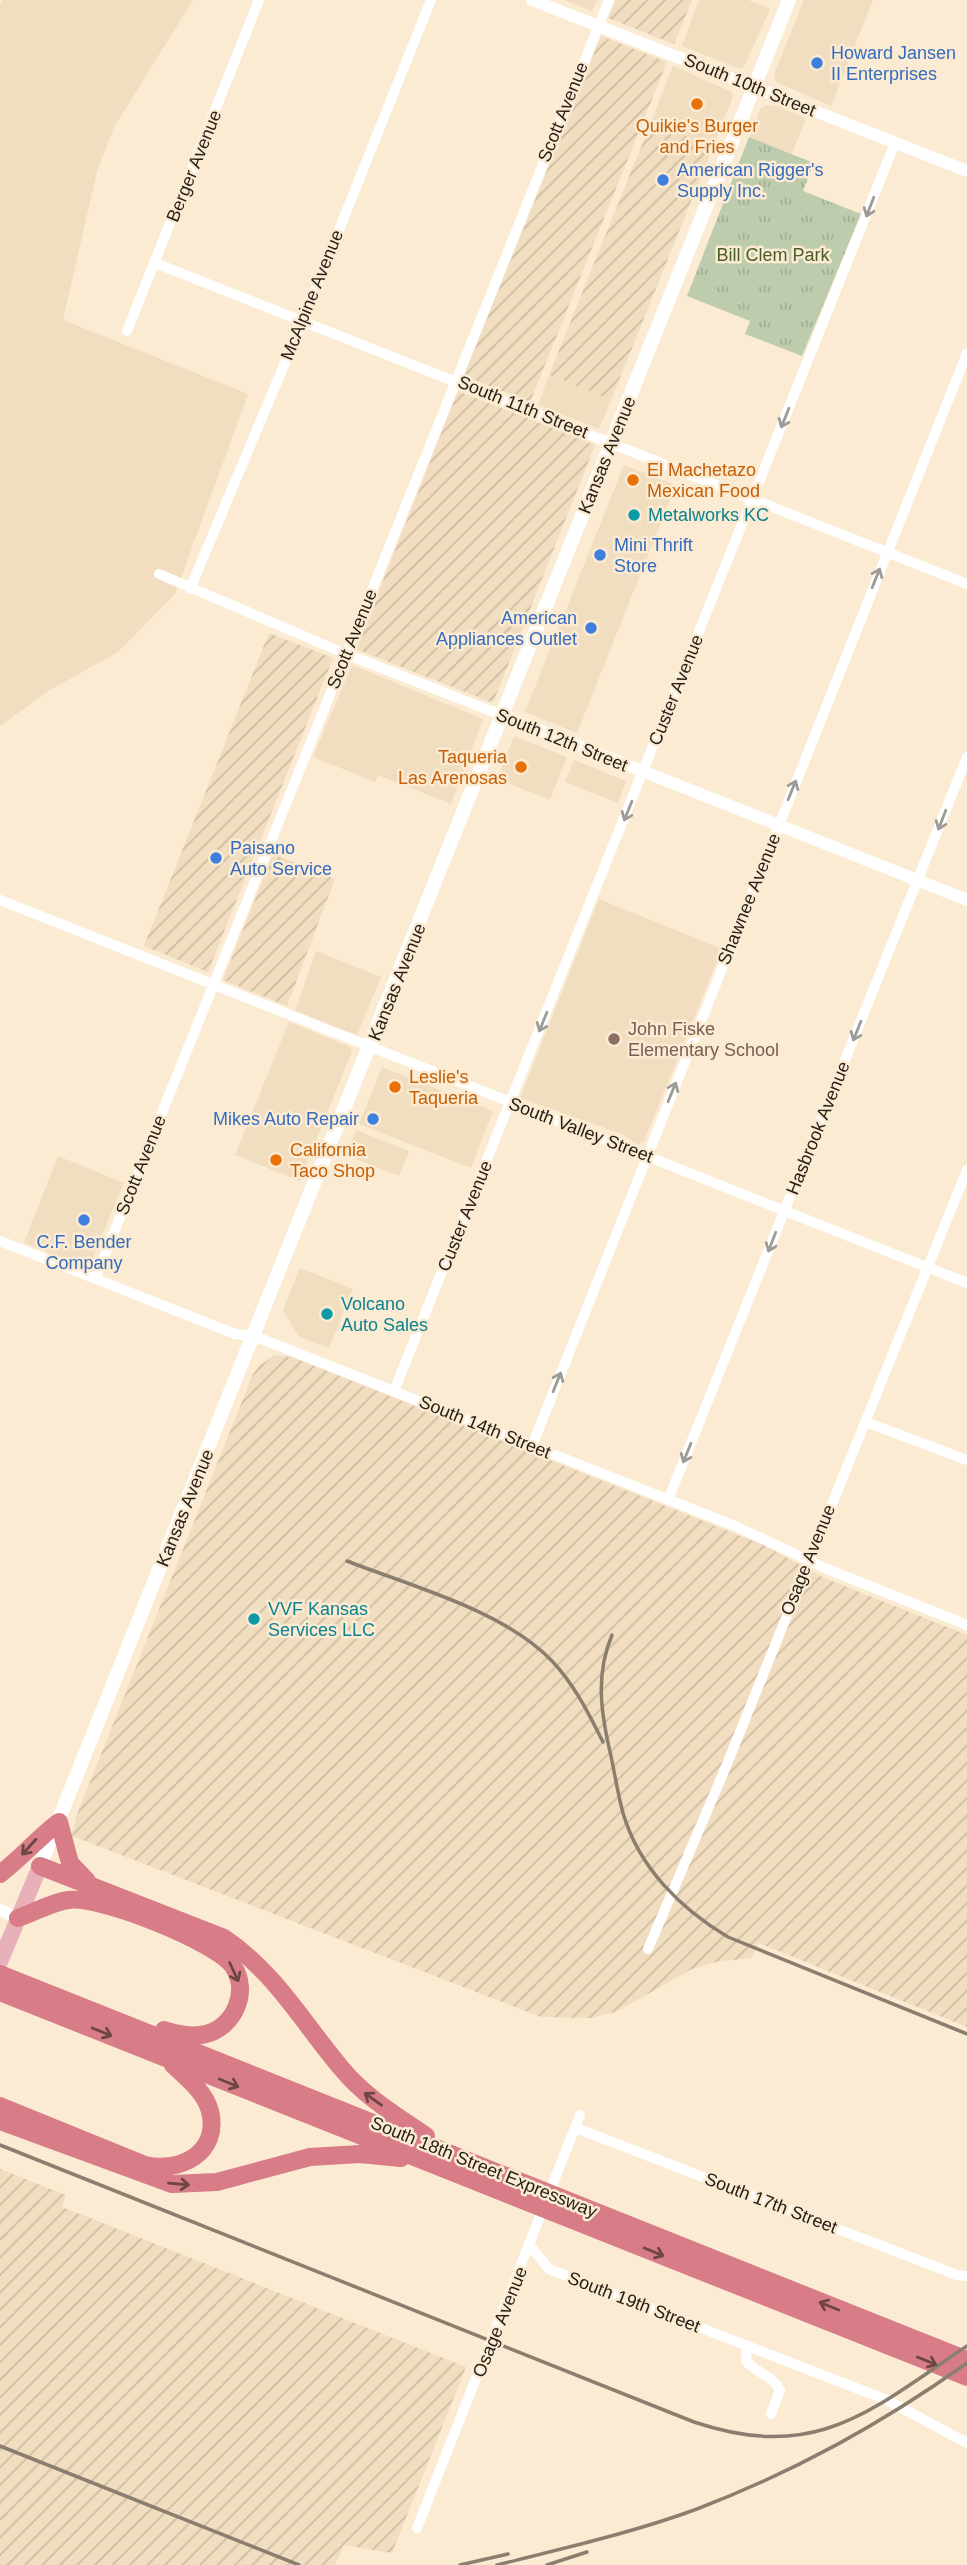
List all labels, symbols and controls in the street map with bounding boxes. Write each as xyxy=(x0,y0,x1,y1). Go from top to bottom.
place label: Howard Jansen II Enterprises xyxy=(831,43,956,84)
street label: South 10th Street xyxy=(681,49,819,121)
marker: Howard Jansen II Enterprises xyxy=(809,55,825,71)
street label: Scott Avenue xyxy=(534,59,592,165)
marker: Quikie's Burger and Fries xyxy=(689,96,705,112)
street label: Berger Avenue xyxy=(162,107,226,225)
place label: Quikie's Burger and Fries xyxy=(636,116,758,157)
place label: American Rigger's Supply Inc. xyxy=(677,160,824,201)
marker: American Rigger's Supply Inc. xyxy=(655,172,671,188)
one-way arrow xyxy=(863,195,876,217)
street label: McAlpine Avenue xyxy=(277,227,347,363)
park label: Bill Clem Park xyxy=(716,245,831,265)
street label: South 11th Street xyxy=(455,372,591,442)
street label: Kansas Avenue xyxy=(574,393,640,517)
one-way arrow xyxy=(778,406,791,428)
place label: El Machetazo Mexican Food xyxy=(647,460,760,501)
marker: El Machetazo Mexican Food xyxy=(625,472,641,488)
place label: Metalworks KC xyxy=(648,505,769,525)
marker: Metalworks KC xyxy=(626,507,642,523)
place label: Mini Thrift Store xyxy=(614,535,693,576)
marker: Mini Thrift Store xyxy=(592,547,608,563)
one-way arrow xyxy=(871,568,884,590)
street label: Scott Avenue xyxy=(323,586,381,692)
place label: American Appliances Outlet xyxy=(436,608,577,649)
marker: American Appliances Outlet xyxy=(583,620,599,636)
street label: Custer Avenue xyxy=(645,632,707,748)
street label: South 12th Street xyxy=(493,704,631,776)
place label: Taqueria Las Arenosas xyxy=(398,747,508,788)
marker: Taqueria Las Arenosas xyxy=(513,759,529,775)
one-way arrow xyxy=(787,779,800,801)
one-way arrow xyxy=(620,800,633,821)
one-way arrow xyxy=(935,809,947,831)
street label: Shawnee Avenue xyxy=(714,830,784,968)
place label: Paisano Auto Service xyxy=(230,838,332,879)
marker: Paisano Auto Service xyxy=(208,850,224,866)
street label: Kansas Avenue xyxy=(364,920,430,1044)
one-way arrow xyxy=(535,1011,548,1032)
place label: John Fiske Elementary School xyxy=(628,1019,779,1060)
one-way arrow xyxy=(850,1020,863,1042)
marker: John Fiske Elementary School xyxy=(606,1031,622,1047)
street label: Hasbrook Avenue xyxy=(782,1059,854,1197)
place label: Leslie's Taqueria xyxy=(409,1067,479,1108)
marker: Leslie's Taqueria xyxy=(387,1079,403,1095)
one-way arrow xyxy=(666,1082,679,1103)
street label: South Valley Street xyxy=(506,1093,656,1167)
place label: Mikes Auto Repair xyxy=(213,1109,359,1129)
marker: Mikes Auto Repair xyxy=(365,1111,381,1127)
street label: Scott Avenue xyxy=(112,1112,170,1218)
place label: California Taco Shop xyxy=(290,1140,375,1181)
marker: California Taco Shop xyxy=(268,1152,284,1168)
street label: Custer Avenue xyxy=(434,1158,496,1274)
marker: C.F. Bender Company xyxy=(76,1212,92,1228)
one-way arrow xyxy=(764,1231,777,1253)
place label: C.F. Bender Company xyxy=(36,1232,132,1273)
place label: Volcano Auto Sales xyxy=(341,1294,428,1335)
marker: Volcano Auto Sales xyxy=(319,1306,335,1322)
one-way arrow xyxy=(551,1372,564,1394)
street label: South 14th Street xyxy=(416,1391,554,1463)
one-way arrow xyxy=(680,1442,693,1464)
street label: Kansas Avenue xyxy=(152,1446,218,1570)
street label: Osage Avenue xyxy=(777,1502,839,1618)
place label: VVF Kansas Services LLC xyxy=(268,1599,375,1640)
marker: VVF Kansas Services LLC xyxy=(246,1611,262,1627)
one-way arrow xyxy=(21,1838,37,1856)
one-way arrow xyxy=(227,1961,241,1981)
one-way arrow xyxy=(91,2027,113,2040)
one-way arrow xyxy=(218,2077,239,2090)
one-way arrow xyxy=(365,2091,383,2106)
street label: South 18th Street Expressway xyxy=(368,2112,600,2222)
street label: South 17th Street xyxy=(702,2169,840,2237)
one-way arrow xyxy=(168,2178,190,2191)
one-way arrow xyxy=(642,2246,664,2259)
street label: Osage Avenue xyxy=(469,2264,531,2380)
street label: South 19th Street xyxy=(565,2268,703,2336)
one-way arrow xyxy=(819,2299,841,2312)
one-way arrow xyxy=(916,2355,937,2368)

